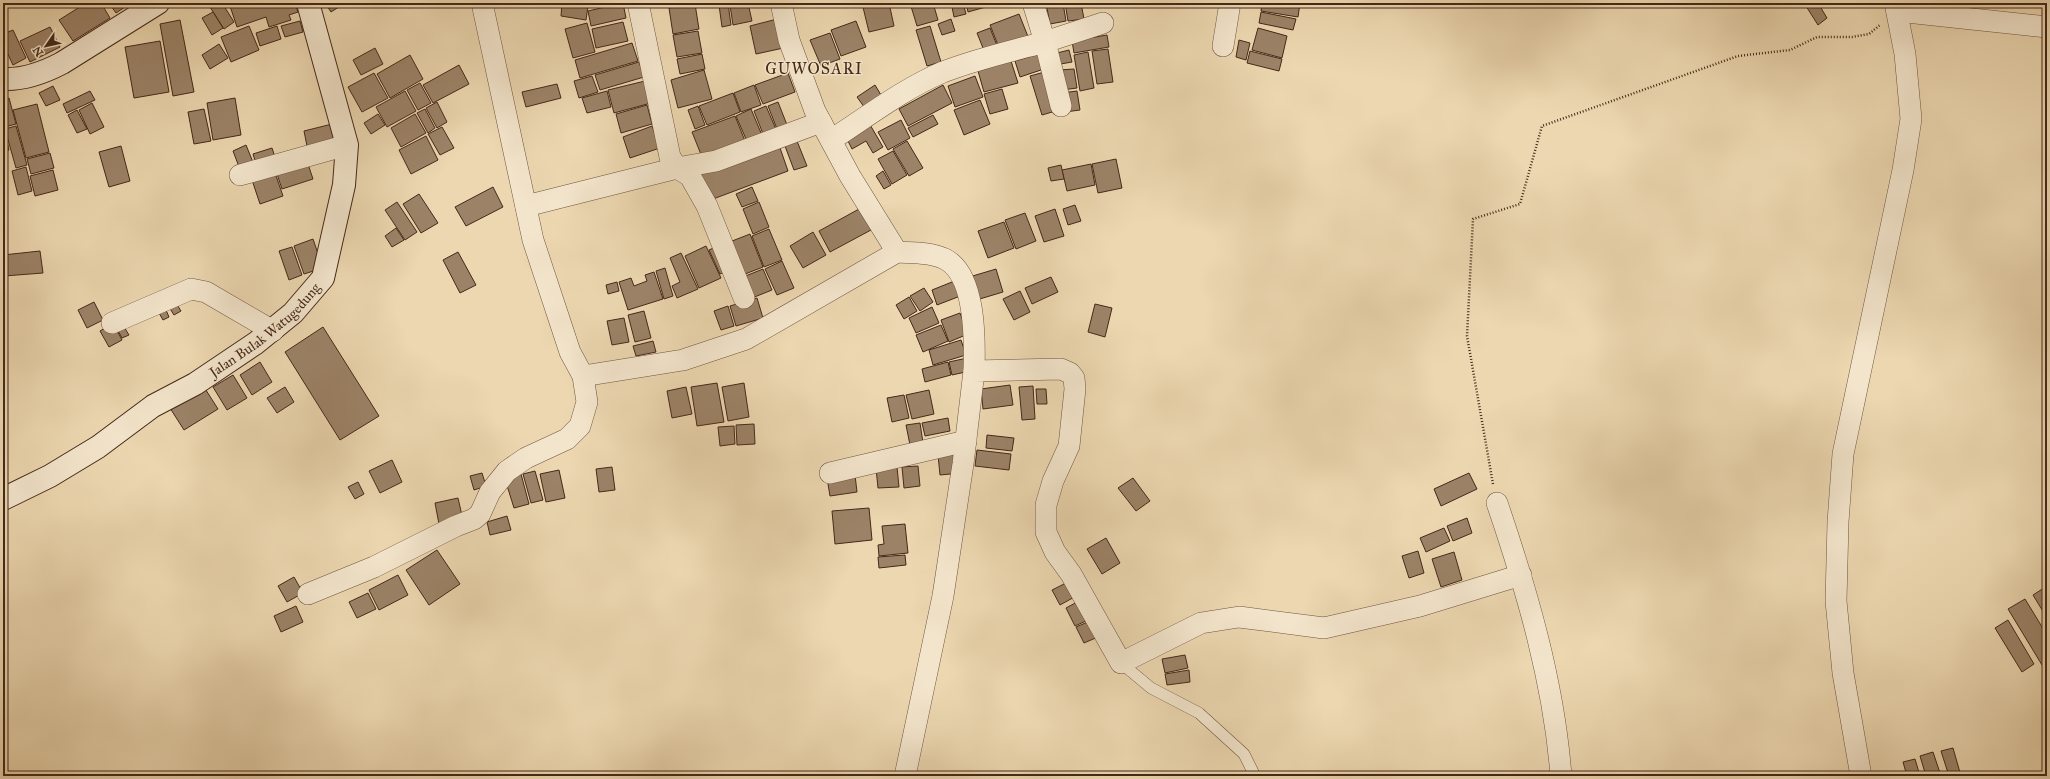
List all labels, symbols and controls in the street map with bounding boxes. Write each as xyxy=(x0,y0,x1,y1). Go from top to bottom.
north arrow xyxy=(26,26,66,66)
text: N xyxy=(30,43,46,59)
district label: GUWOSARI xyxy=(765,59,863,78)
street label: Jalan Bulak Watugedung xyxy=(204,279,324,383)

